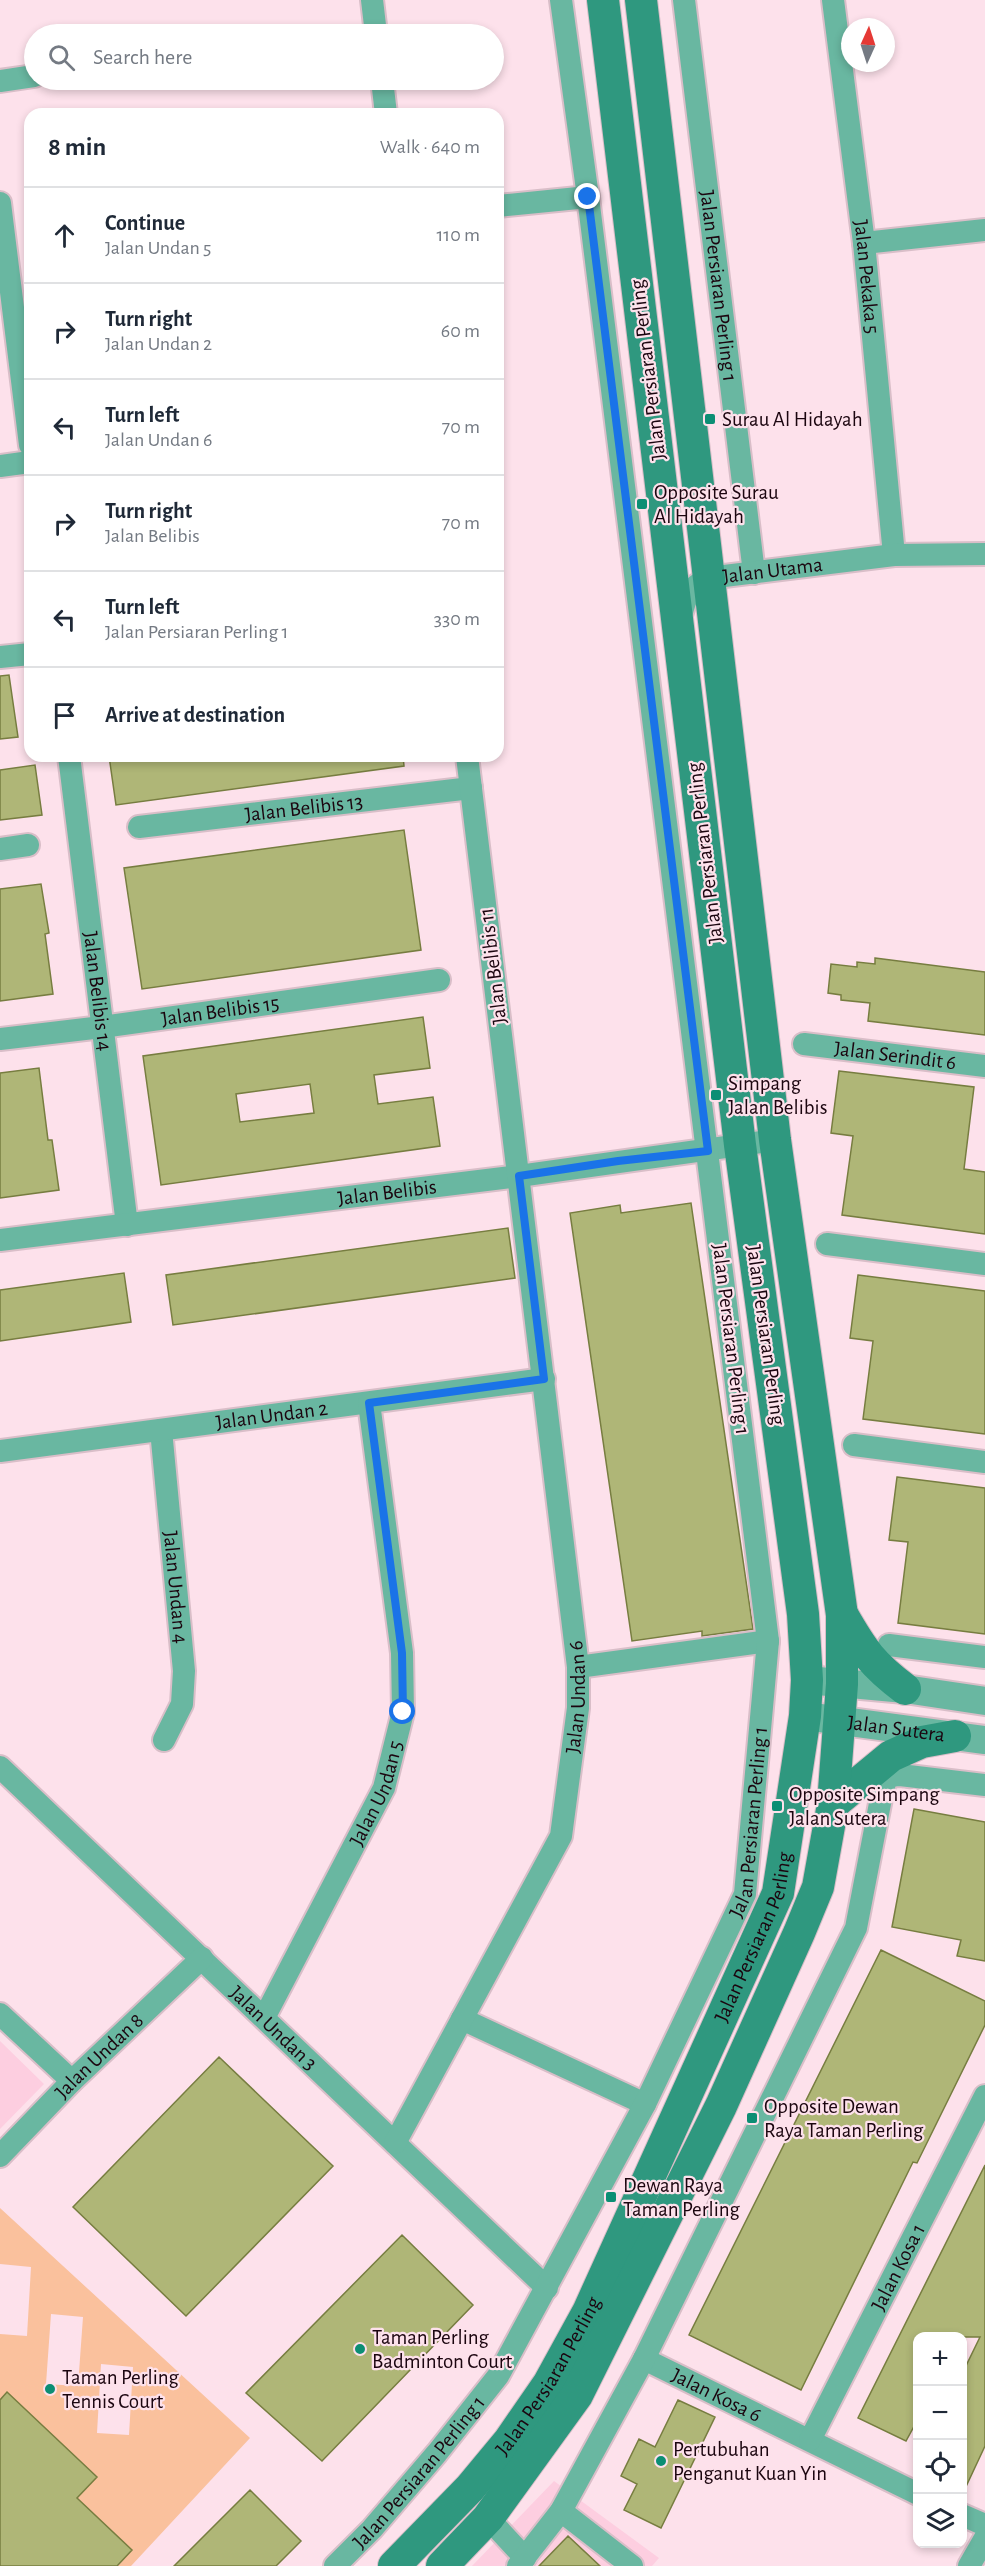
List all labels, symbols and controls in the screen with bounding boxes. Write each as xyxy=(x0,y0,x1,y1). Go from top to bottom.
north arrow xyxy=(841,18,895,72)
search box xyxy=(24,24,504,90)
icon: search xyxy=(45,41,78,74)
text: Search here xyxy=(93,46,192,68)
text: 8 min xyxy=(48,134,106,160)
text: Walk · 640 m xyxy=(380,137,480,157)
route end xyxy=(574,183,600,209)
street label: Jalan Persiaran Perling 1 xyxy=(697,189,741,383)
text: Continue xyxy=(105,212,185,234)
icon: ahead xyxy=(48,219,81,252)
street label: Jalan Pekaka 5 xyxy=(851,219,883,335)
text: 110 m xyxy=(436,225,480,245)
text: Jalan Undan 5 xyxy=(105,238,211,258)
street label: Jalan Persiaran Perling xyxy=(626,278,670,462)
text: Turn right xyxy=(105,308,192,330)
icon: right xyxy=(48,315,81,348)
text: 60 m xyxy=(441,321,480,341)
text: Jalan Undan 2 xyxy=(105,334,212,354)
text: Turn left xyxy=(105,404,179,426)
place label: Surau Al Hidayah xyxy=(722,409,863,430)
icon: left xyxy=(48,411,81,444)
marker: Surau Al Hidayah xyxy=(703,412,717,426)
text: 70 m xyxy=(442,417,480,437)
text: Jalan Undan 6 xyxy=(105,430,213,450)
place label: Opposite Surau Al Hidayah xyxy=(654,482,779,527)
marker: Opposite Surau Al Hidayah xyxy=(635,497,649,511)
text: Turn right xyxy=(105,500,192,522)
icon: right xyxy=(48,507,81,540)
text: 70 m xyxy=(442,513,480,533)
text: Jalan Belibis xyxy=(105,526,200,546)
street label: Jalan Utama xyxy=(721,553,824,587)
text: Turn left xyxy=(105,596,179,618)
icon: left xyxy=(48,603,81,636)
text: 330 m xyxy=(434,609,480,629)
text: Jalan Persiaran Perling 1 xyxy=(105,622,288,642)
icon: arrive xyxy=(48,699,81,732)
text: Arrive at destination xyxy=(105,704,285,726)
street label: Jalan Persiaran Perling xyxy=(683,761,727,945)
street label: Jalan Belibis 13 xyxy=(244,790,364,825)
street label: Jalan Belibis 11 xyxy=(475,906,511,1026)
street label: Jalan Belibis 14 xyxy=(80,930,116,1052)
street label: Jalan Belibis 15 xyxy=(160,992,281,1029)
street label: Jalan Serindit 6 xyxy=(833,1037,958,1073)
place label: Simpang Jalan Belibis xyxy=(728,1073,827,1118)
marker: Simpang Jalan Belibis xyxy=(709,1088,723,1102)
street label: Jalan Belibis xyxy=(336,1176,438,1209)
street label: Jalan Persiaran Perling 1 xyxy=(709,1242,753,1436)
street label: Jalan Persiaran Perling xyxy=(743,1244,789,1427)
street label: Jalan Undan 2 xyxy=(214,1397,329,1433)
street label: Jalan Undan 4 xyxy=(160,1530,192,1645)
street label: Jalan Undan 6 xyxy=(562,1640,589,1755)
route start xyxy=(389,1698,415,1724)
street label: Jalan Sutera xyxy=(846,1711,946,1745)
street label: Jalan Persiaran Perling 1 xyxy=(725,1726,771,1921)
street label: Jalan Undan 5 xyxy=(345,1738,406,1849)
place label: Opposite Simpang Jalan Sutera xyxy=(789,1784,940,1829)
marker: Opposite Simpang Jalan Sutera xyxy=(770,1799,784,1813)
street label: Jalan Persiaran Perling xyxy=(710,1850,795,2025)
street label: Jalan Undan 3 xyxy=(226,1982,321,2074)
street label: Jalan Undan 8 xyxy=(51,2009,147,2102)
place label: Opposite Dewan Raya Taman Perling xyxy=(764,2096,924,2141)
marker: Opposite Dewan Raya Taman Perling xyxy=(745,2111,759,2125)
place label: Dewan Raya Taman Perling xyxy=(623,2175,741,2220)
marker: Dewan Raya Taman Perling xyxy=(604,2190,618,2204)
street label: Jalan Kosa 1 xyxy=(867,2220,929,2314)
street label: Jalan Persiaran Perling xyxy=(491,2293,604,2459)
place label: Taman Perling Badminton Court xyxy=(372,2327,512,2372)
map controls xyxy=(913,2332,967,2548)
button: + xyxy=(913,2332,967,2386)
marker: Taman Perling Badminton Court xyxy=(353,2342,367,2356)
street label: Jalan Kosa 6 xyxy=(669,2364,765,2426)
place label: Taman Perling Tennis Court xyxy=(62,2367,180,2412)
marker: Taman Perling Tennis Court xyxy=(43,2382,57,2396)
button: − xyxy=(913,2386,967,2440)
street label: Jalan Persiaran Perling 1 xyxy=(349,2392,489,2552)
place label: Pertubuhan Penganut Kuan Yin xyxy=(673,2439,827,2484)
button: locate xyxy=(913,2440,967,2494)
marker: Pertubuhan Penganut Kuan Yin xyxy=(654,2454,668,2468)
button: layers xyxy=(913,2494,967,2548)

